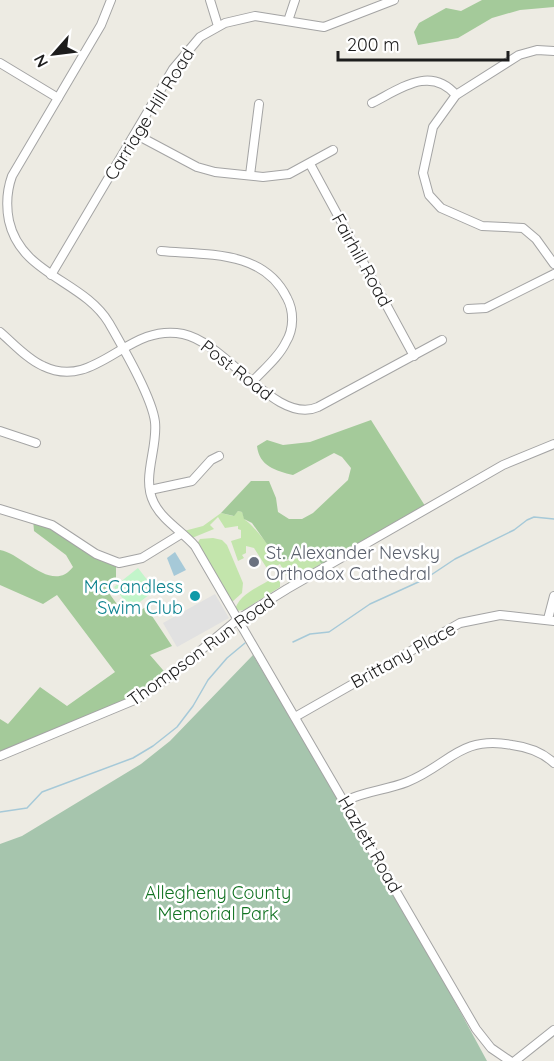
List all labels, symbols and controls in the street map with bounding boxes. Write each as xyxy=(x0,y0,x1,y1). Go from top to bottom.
north arrow xyxy=(24,24,84,84)
scale bar xyxy=(338,24,508,62)
text: 200 m xyxy=(347,33,400,56)
street label: Carriage Hill Road xyxy=(99,43,199,185)
text: N xyxy=(29,51,52,71)
street label: Fairhill Road xyxy=(327,209,397,311)
street label: Post Road xyxy=(196,335,278,405)
place label: St. Alexander Nevsky Orthodox Cathedral xyxy=(266,541,440,585)
marker: St. Alexander Nevsky Orthodox Cathedral xyxy=(247,555,261,569)
place label: McCandless Swim Club xyxy=(84,575,183,619)
street label: Thompson Run Road xyxy=(123,589,279,711)
marker: McCandless Swim Club xyxy=(188,589,202,603)
street label: Brittany Place xyxy=(347,617,459,693)
street label: Hazlett Road xyxy=(333,791,407,897)
park label: Allegheny County Memorial Park xyxy=(145,881,291,925)

